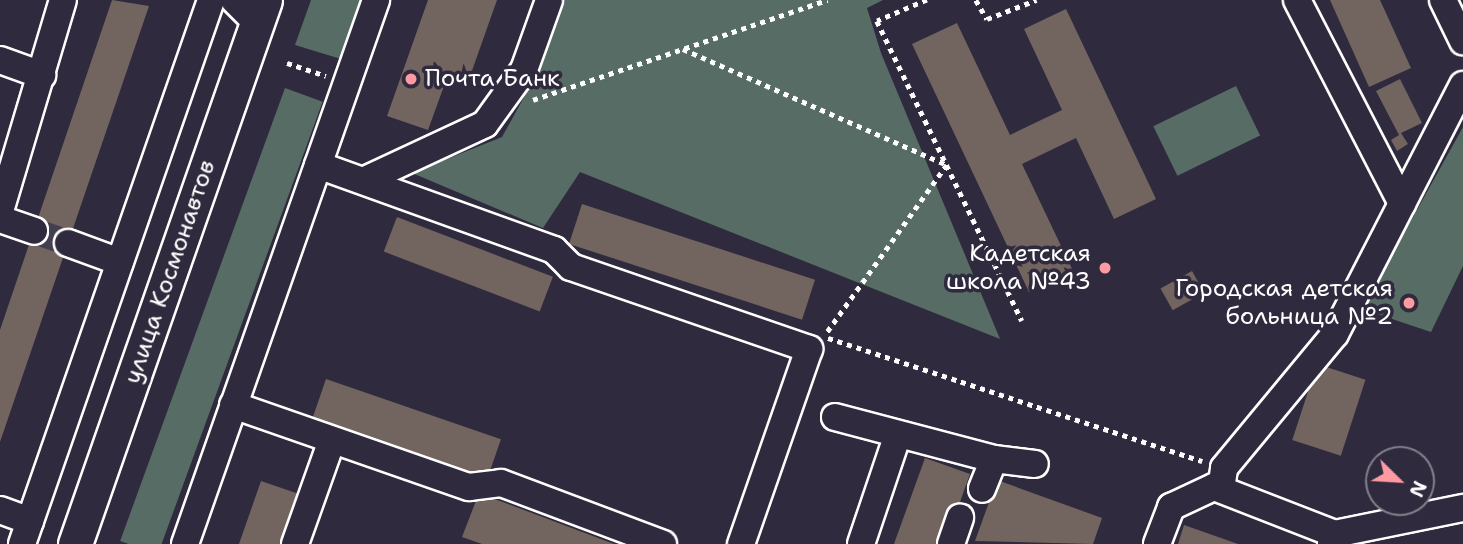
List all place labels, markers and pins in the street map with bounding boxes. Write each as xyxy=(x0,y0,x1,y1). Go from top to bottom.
place label: Почта Банк xyxy=(425,65,560,93)
marker: Почта Банк xyxy=(403,71,419,87)
place label: Кадетская школа №43 xyxy=(946,240,1091,296)
marker: Кадетская школа №43 xyxy=(1097,260,1113,276)
place label: Городская детская больница №2 xyxy=(1175,275,1393,331)
marker: Городская детская больница №2 xyxy=(1399,293,1419,313)

